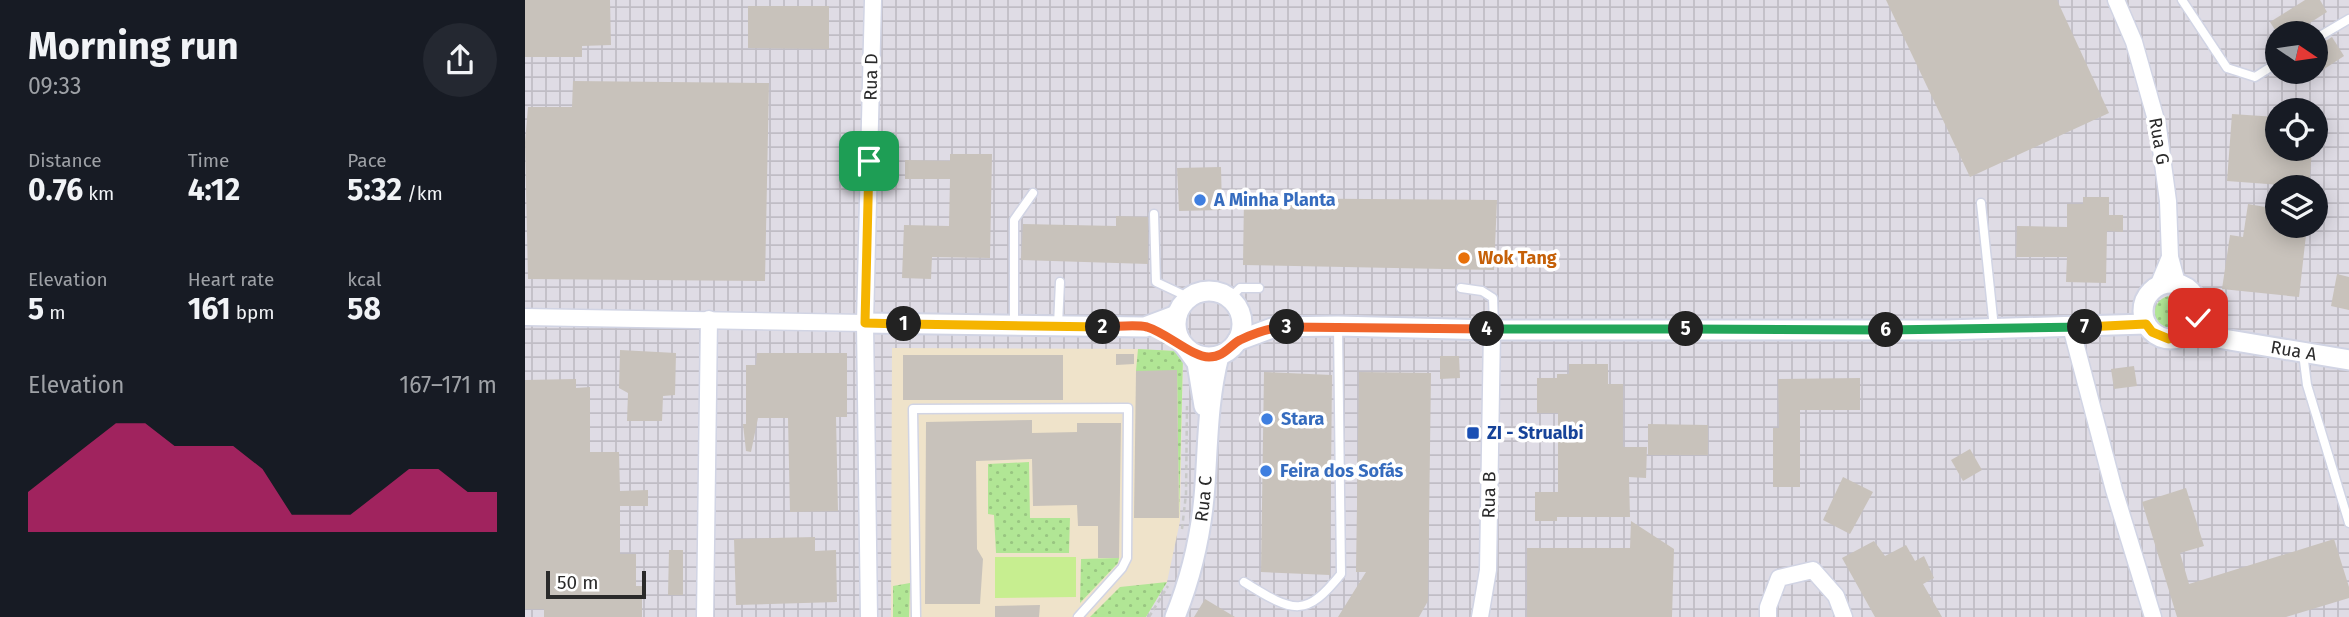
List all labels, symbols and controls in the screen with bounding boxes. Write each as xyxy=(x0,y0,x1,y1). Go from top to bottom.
north arrow xyxy=(2265,21,2327,84)
map controls xyxy=(2265,21,2328,238)
text: Morning run xyxy=(28,23,239,69)
button: share xyxy=(423,23,497,97)
street label: Rua D xyxy=(860,53,882,101)
text: 09:33 xyxy=(28,72,81,100)
button: locate xyxy=(2265,98,2328,161)
street label: Rua G xyxy=(2144,116,2174,166)
pin xyxy=(839,131,899,191)
icon: arrive xyxy=(850,142,888,180)
text: Distance xyxy=(28,149,102,172)
text: Time xyxy=(188,149,229,172)
text: Pace xyxy=(347,149,387,172)
text: 0.76 xyxy=(28,172,83,208)
text: 4:12 xyxy=(188,172,240,208)
text: 5:32 xyxy=(347,172,402,208)
button: layers xyxy=(2265,175,2328,238)
text: km xyxy=(83,182,114,205)
text: /km xyxy=(402,182,443,205)
place label: A Minha Planta xyxy=(1213,189,1336,211)
marker: A Minha Planta xyxy=(1192,192,1208,208)
place label: Wok Tang xyxy=(1478,247,1557,269)
marker: Wok Tang xyxy=(1456,250,1472,266)
text: Elevation xyxy=(28,268,108,291)
text: Heart rate xyxy=(188,268,274,291)
text: kcal xyxy=(347,268,382,291)
pin xyxy=(2168,288,2228,348)
text: 5 xyxy=(28,291,44,327)
text: 161 xyxy=(188,291,231,327)
text: 58 xyxy=(347,291,381,327)
icon: check xyxy=(2179,299,2217,337)
text: m xyxy=(44,301,65,324)
text: bpm xyxy=(231,301,275,324)
pin: 1 xyxy=(887,306,921,342)
pin: 2 xyxy=(1085,310,1121,344)
pin: 3 xyxy=(1269,310,1305,344)
pin: 7 xyxy=(2067,310,2103,344)
text: 1 xyxy=(899,312,908,335)
pin: 4 xyxy=(1469,312,1504,346)
pin: 5 xyxy=(1669,312,1703,346)
pin: 6 xyxy=(1869,312,1903,348)
text: 2 xyxy=(1098,315,1107,338)
text: 3 xyxy=(1282,315,1291,338)
text: 7 xyxy=(2080,315,2089,338)
text: 4 xyxy=(1481,317,1492,340)
text: 5 xyxy=(1680,317,1691,340)
text: 6 xyxy=(1880,318,1891,341)
street label: Rua A xyxy=(2269,336,2319,365)
text: Elevation xyxy=(28,371,124,399)
text: 167–171 m xyxy=(399,371,497,399)
place label: Stara xyxy=(1281,408,1324,430)
marker: Stara xyxy=(1259,411,1275,427)
place label: ZI - Strualbi xyxy=(1487,422,1584,444)
marker: ZI - Strualbi xyxy=(1465,425,1481,441)
place label: Feira dos Sofás xyxy=(1280,460,1404,482)
marker: Feira dos Sofás xyxy=(1258,463,1274,479)
street label: Rua B xyxy=(1478,471,1500,519)
street label: Rua C xyxy=(1190,475,1217,523)
scale bar xyxy=(546,568,646,600)
text: 50 m xyxy=(557,571,598,594)

